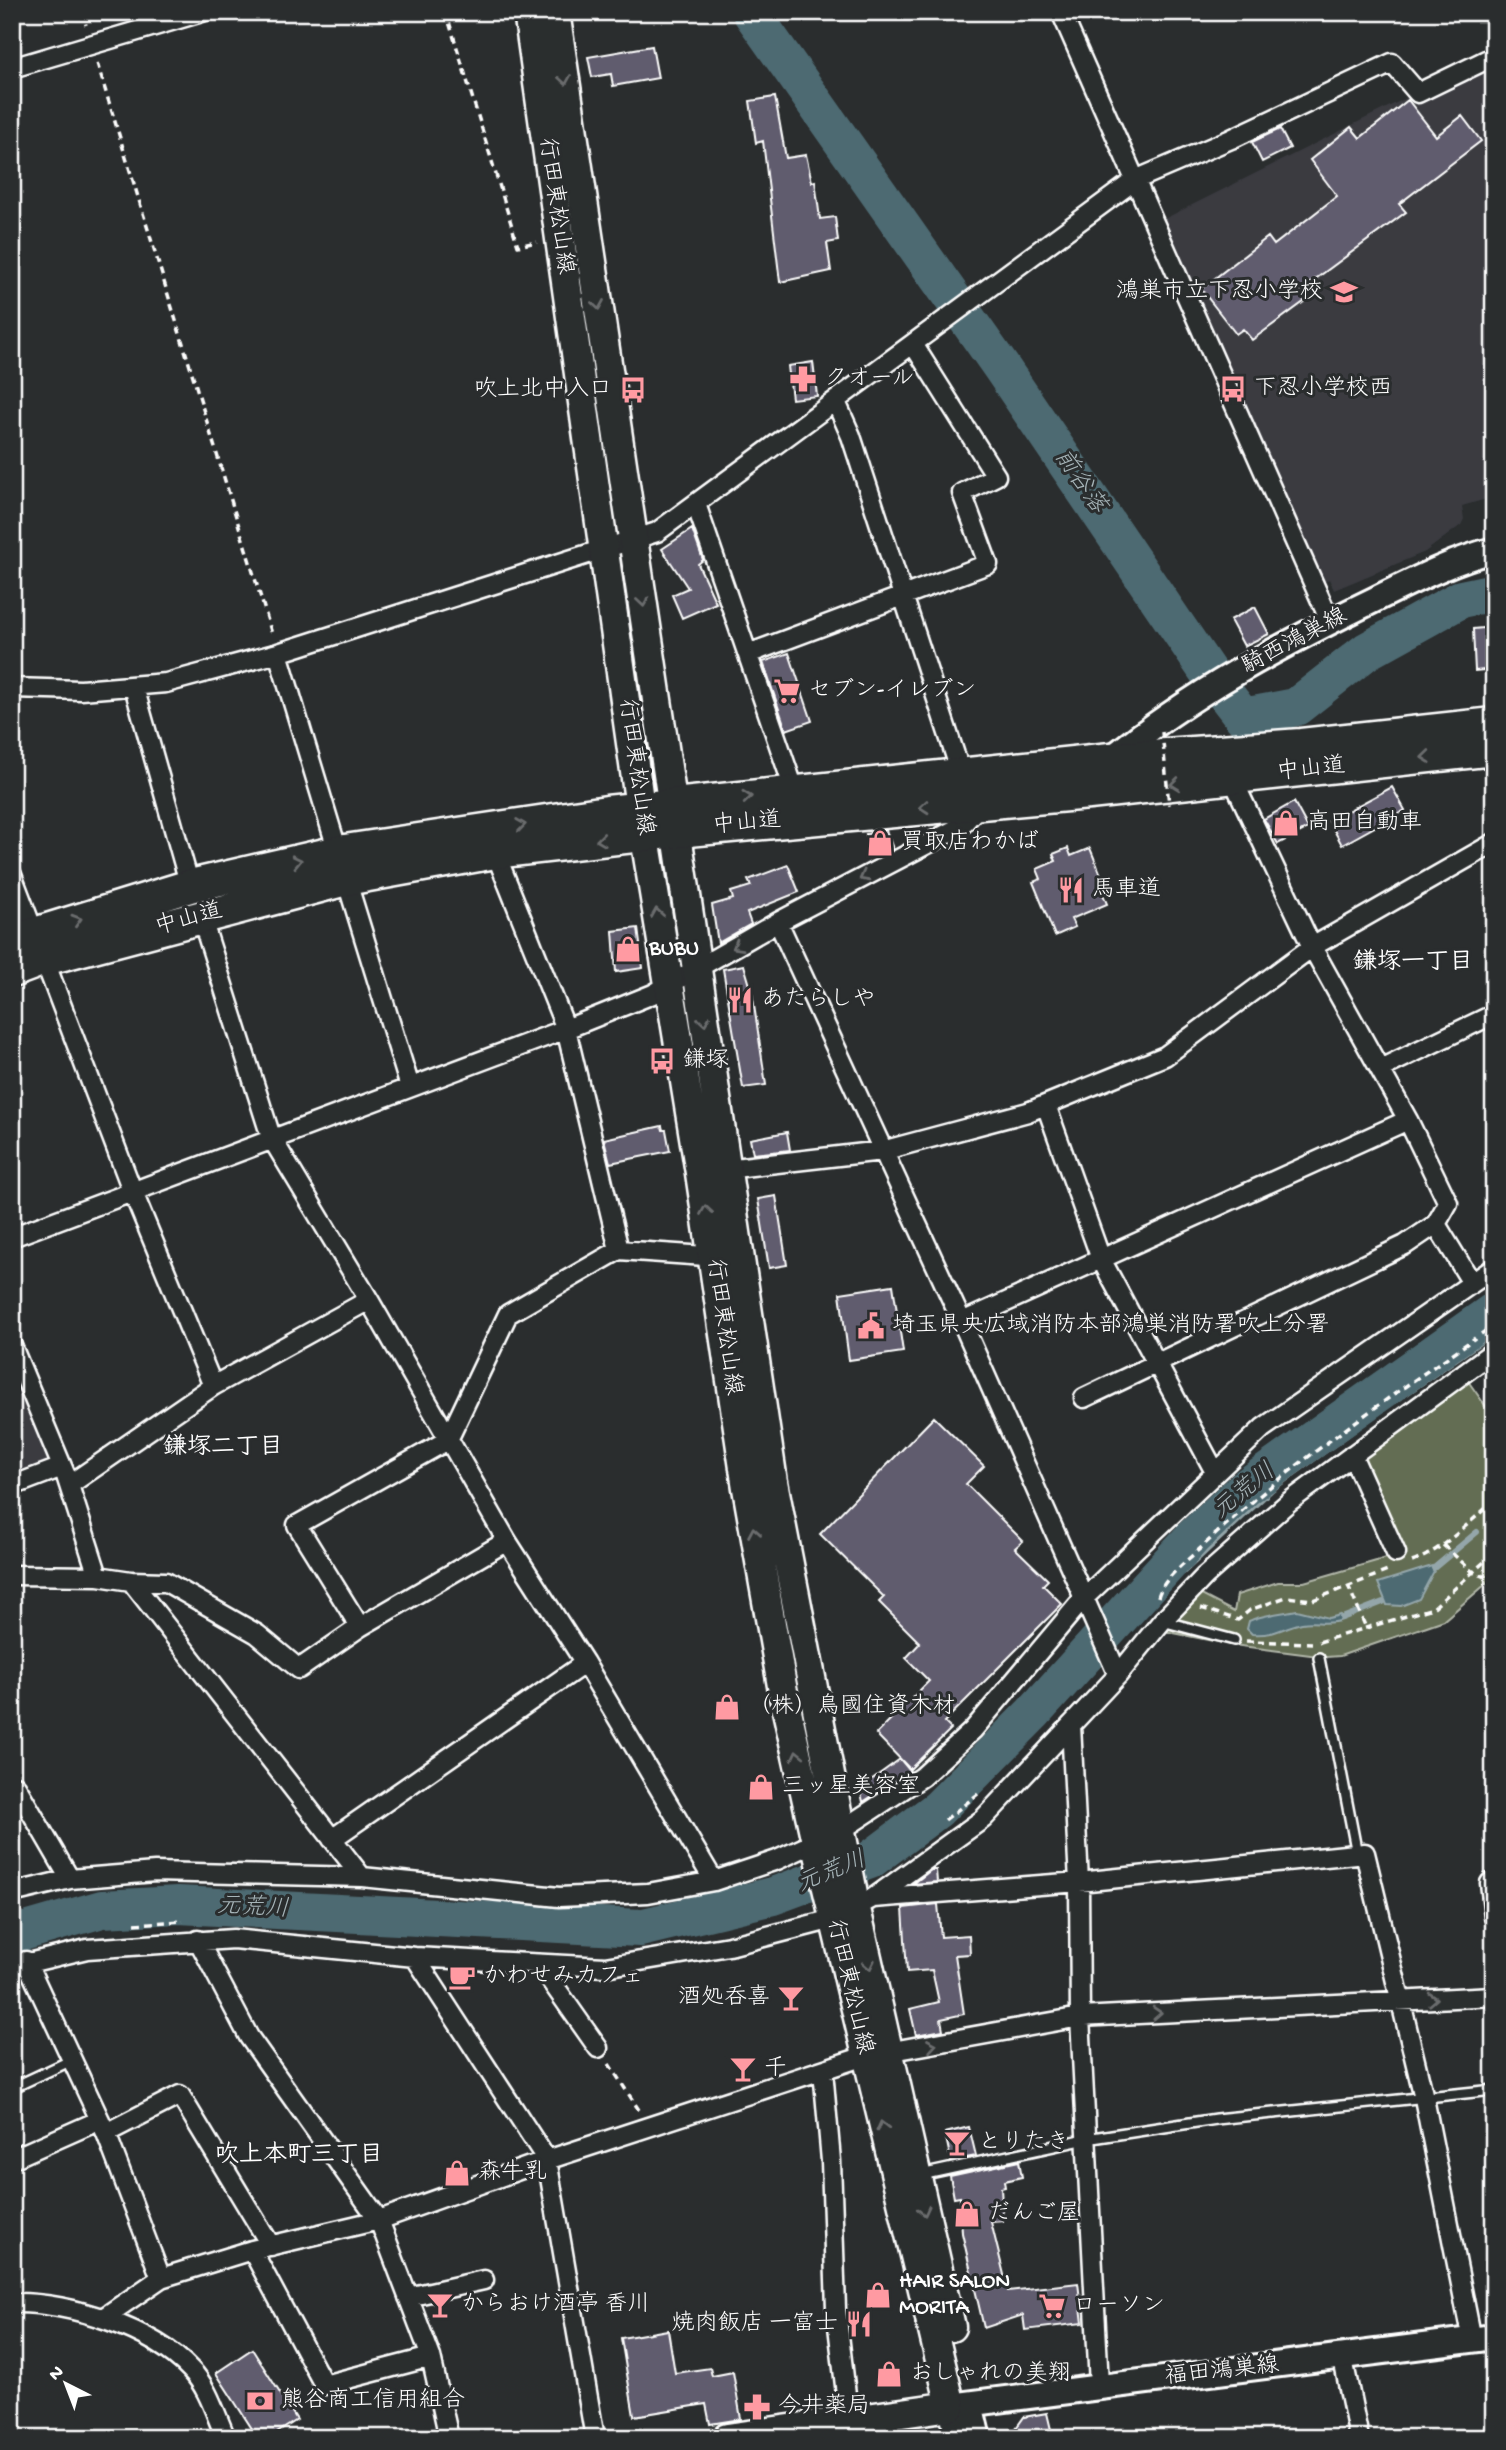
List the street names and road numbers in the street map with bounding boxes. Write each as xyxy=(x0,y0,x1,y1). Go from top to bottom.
street label: 行田東松山線 xyxy=(532,136,579,276)
street label: 騎西鴻巣線 xyxy=(1237,602,1352,681)
street label: 行田東松山線 xyxy=(612,697,659,837)
street label: 中山道 xyxy=(1275,752,1347,787)
street label: 中山道 xyxy=(711,807,783,840)
street label: 中山道 xyxy=(152,897,226,942)
street label: 行田東松山線 xyxy=(700,1257,747,1397)
street label: 行田東松山線 xyxy=(820,1917,879,2057)
street label: 福田鴻巣線 xyxy=(1163,2352,1281,2391)

